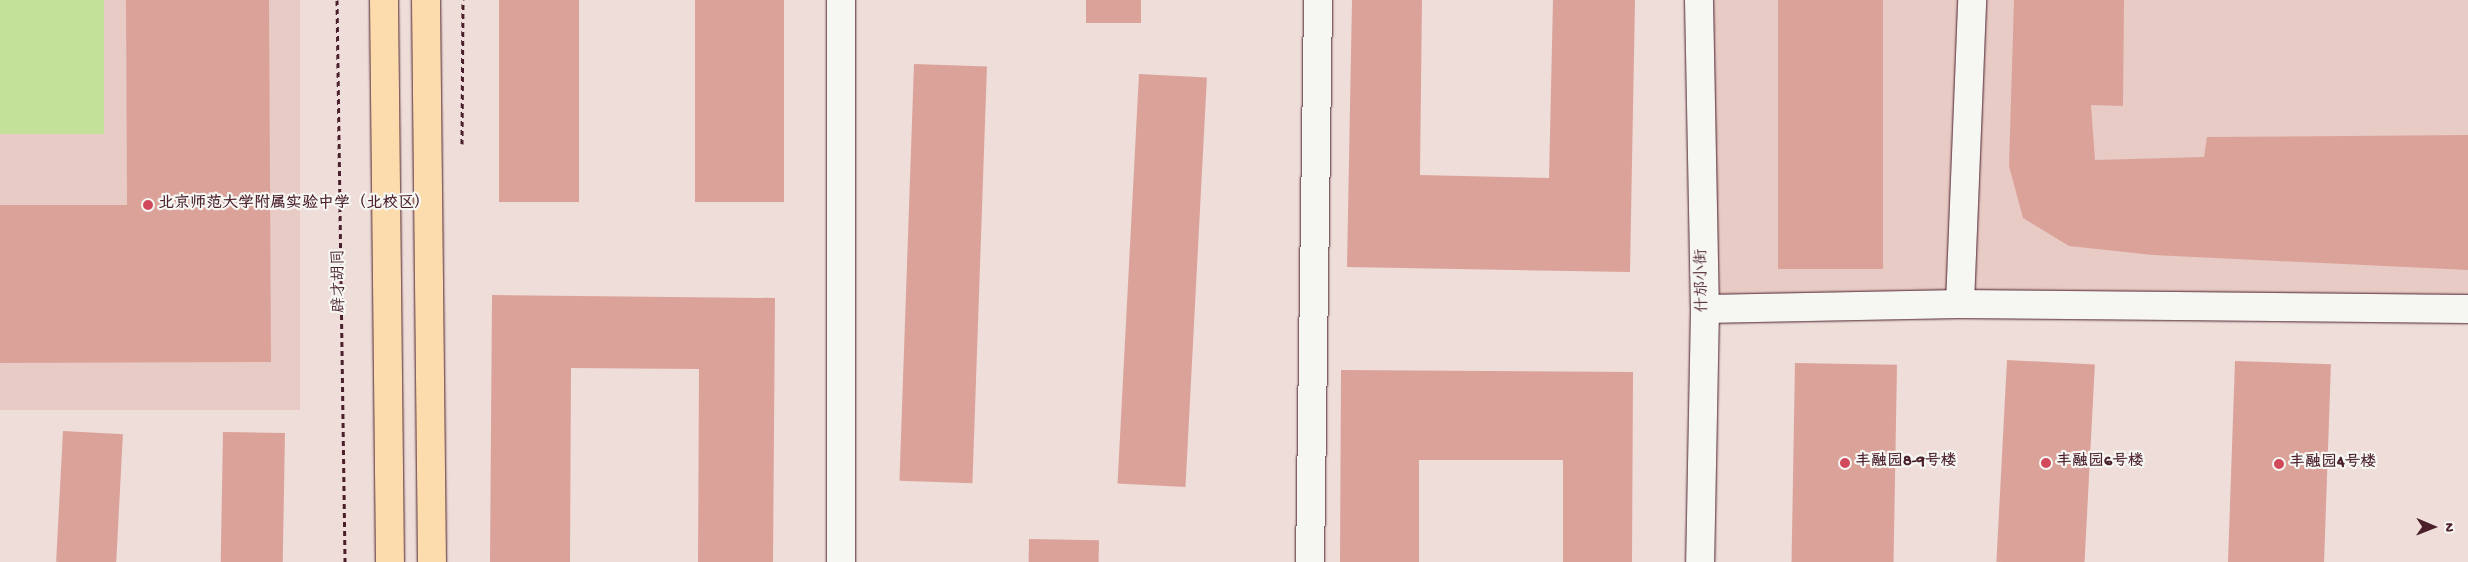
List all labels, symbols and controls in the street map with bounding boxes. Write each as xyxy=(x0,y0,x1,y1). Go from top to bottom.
place label: 北京师范大学附属实验中学（北校区） xyxy=(158,195,430,215)
marker: 北京师范大学附属实验中学（北校区） xyxy=(142,199,154,211)
street label: 辟才胡同 xyxy=(331,249,351,313)
street label: 什邡小街 xyxy=(1694,249,1714,313)
place label: 丰融园8-9号楼 xyxy=(1855,453,1957,473)
place label: 丰融园6号楼 xyxy=(2056,453,2144,473)
place label: 丰融园4号楼 xyxy=(2289,454,2377,474)
marker: 丰融园8-9号楼 xyxy=(1839,457,1851,469)
marker: 丰融园6号楼 xyxy=(2040,457,2052,469)
marker: 丰融园4号楼 xyxy=(2273,458,2285,470)
north arrow xyxy=(2408,502,2458,552)
text: N xyxy=(2440,523,2457,532)

